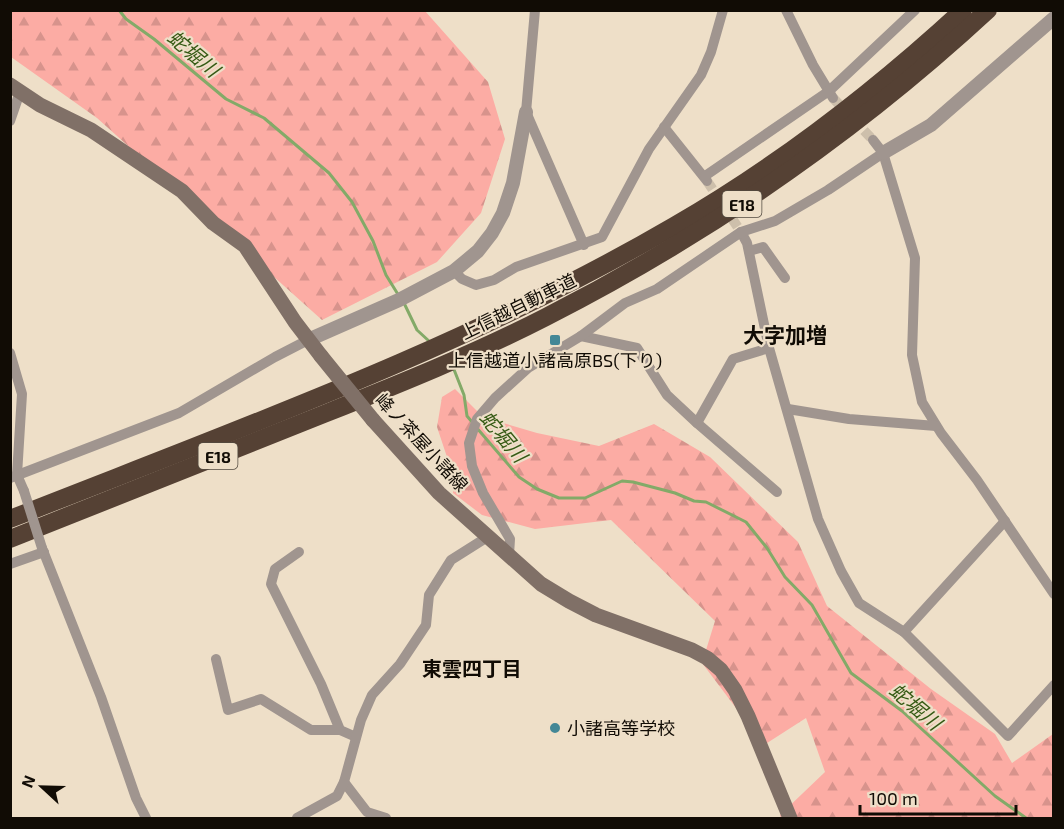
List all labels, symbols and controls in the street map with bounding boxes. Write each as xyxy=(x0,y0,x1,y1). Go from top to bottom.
water label: 蛇堀川 xyxy=(163,25,226,83)
road number: E18 xyxy=(722,191,762,217)
street label: 上信越自動車道 xyxy=(457,268,579,344)
district label: 大字加増 xyxy=(743,322,827,347)
marker: 上信越道小諸高原BS(下り) xyxy=(548,333,562,347)
place label: 上信越道小諸高原BS(下り) xyxy=(448,349,662,371)
street label: 峰ノ茶屋小諸線 xyxy=(371,388,473,496)
water label: 蛇堀川 xyxy=(476,405,534,468)
road number: E18 xyxy=(198,443,238,469)
district label: 東雲四丁目 xyxy=(422,656,522,680)
water label: 蛇堀川 xyxy=(885,678,948,736)
place label: 小諸高等学校 xyxy=(567,717,675,739)
marker: 小諸高等学校 xyxy=(548,721,562,735)
north arrow xyxy=(12,757,72,817)
text: N xyxy=(17,772,39,790)
scale bar xyxy=(860,778,1016,816)
text: 100 m xyxy=(869,787,918,809)

